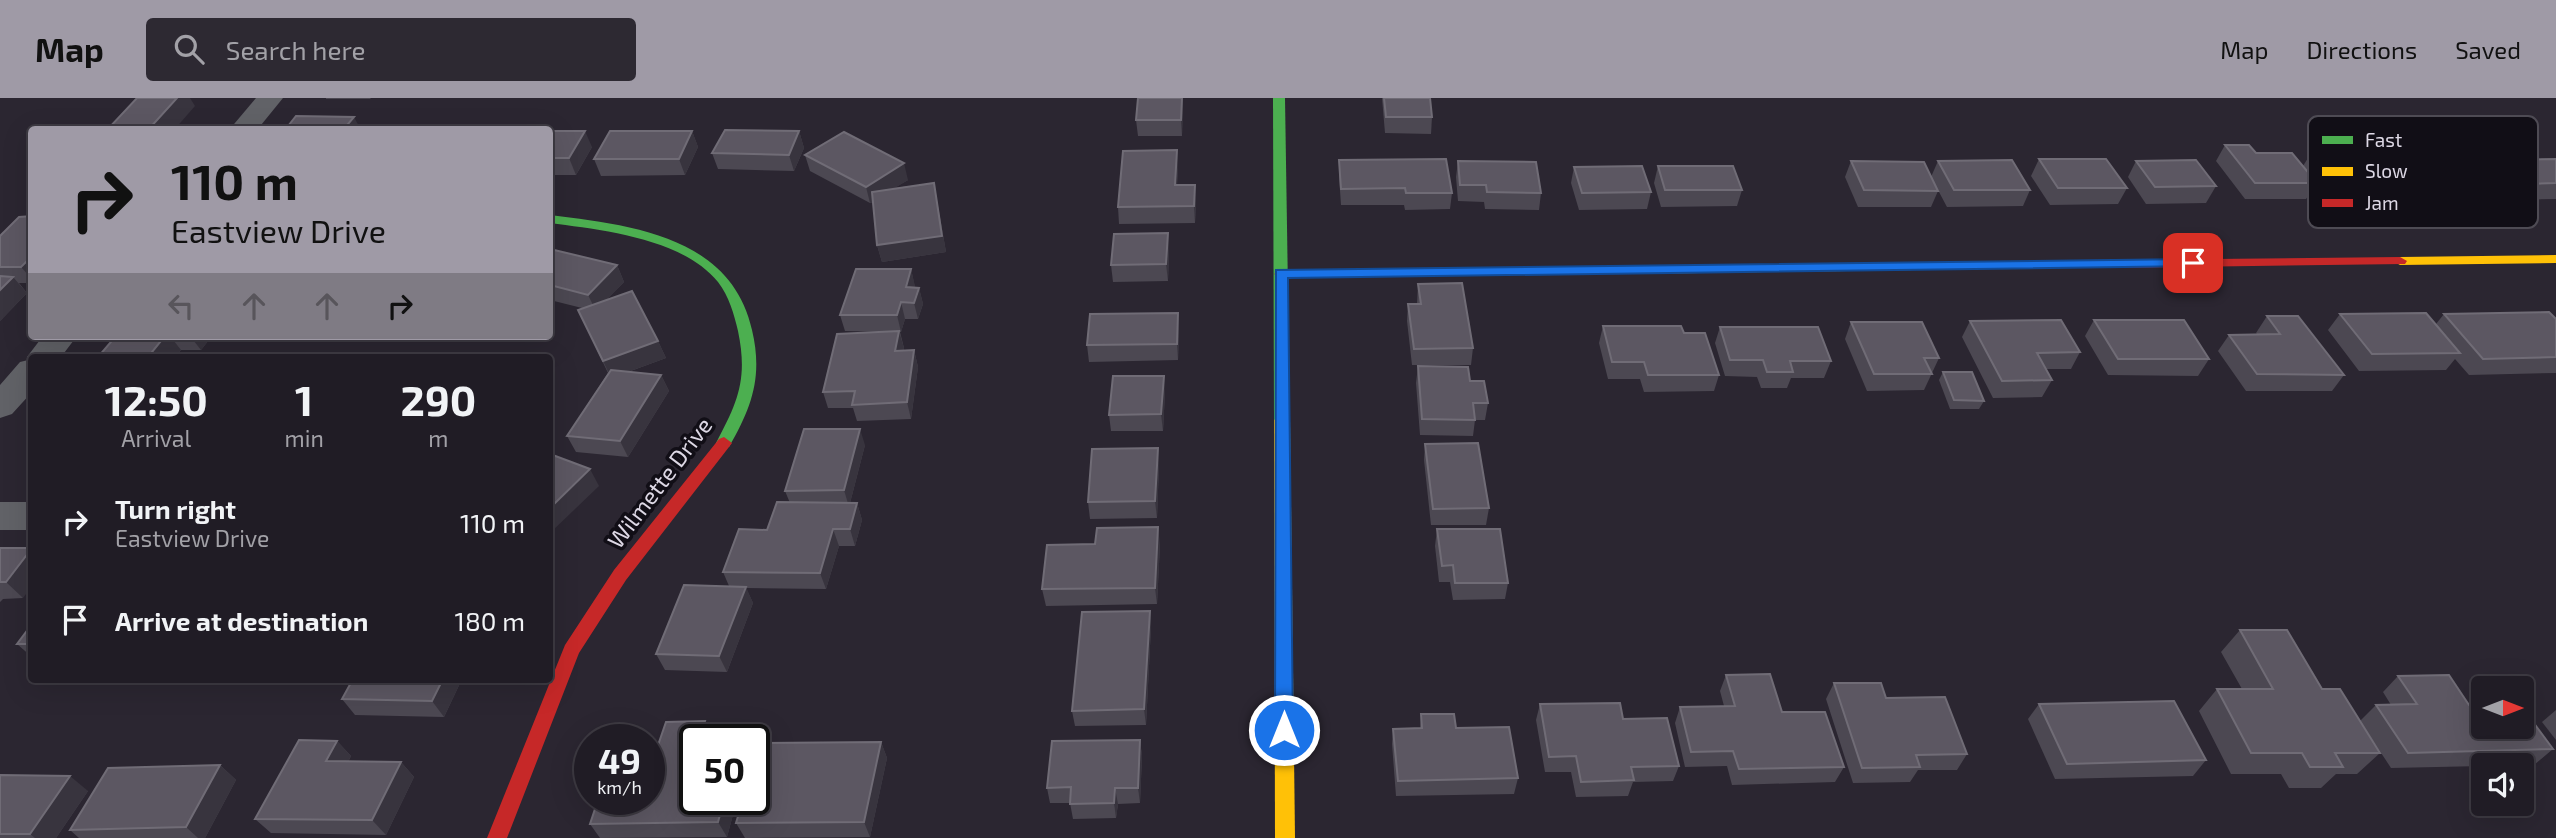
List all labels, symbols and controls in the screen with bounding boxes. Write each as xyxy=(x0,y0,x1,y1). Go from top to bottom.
search box xyxy=(146,18,636,81)
text: Map xyxy=(35,29,104,69)
icon: search xyxy=(170,30,208,68)
text: Search here xyxy=(226,34,365,65)
text: Map xyxy=(2220,35,2268,64)
text: Directions xyxy=(2306,35,2417,64)
text: Saved xyxy=(2455,35,2521,64)
legend xyxy=(2308,116,2538,228)
text: Fast xyxy=(2365,128,2402,151)
text: 110 m xyxy=(171,151,298,210)
icon: right xyxy=(56,154,147,245)
text: Slow xyxy=(2365,159,2408,182)
text: Jam xyxy=(2365,191,2399,214)
text: Eastview Drive xyxy=(171,211,386,249)
pin xyxy=(2163,233,2223,293)
icon: arrive xyxy=(2174,244,2212,282)
icon: left xyxy=(162,287,200,325)
icon: ahead xyxy=(235,287,273,325)
icon: ahead xyxy=(308,287,346,325)
icon: right xyxy=(381,287,419,325)
text: 12:50 xyxy=(105,374,208,424)
text: 1 xyxy=(295,374,313,424)
text: 290 xyxy=(401,374,476,424)
street label: Wilmette Drive xyxy=(601,411,717,553)
text: Arrival xyxy=(121,424,191,452)
text: min xyxy=(285,424,324,452)
text: m xyxy=(428,424,448,452)
text: Turn right xyxy=(115,493,236,524)
icon: right xyxy=(56,503,94,541)
text: 110 m xyxy=(460,507,525,538)
text: Eastview Drive xyxy=(115,524,269,552)
icon: arrive xyxy=(56,601,94,639)
text: Arrive at destination xyxy=(115,605,368,636)
text: 180 m xyxy=(455,605,525,636)
north arrow xyxy=(2471,676,2534,738)
map controls xyxy=(2471,676,2534,816)
position arrow xyxy=(1247,693,1321,767)
speed limit sign: 50 xyxy=(679,724,770,815)
text: 49 xyxy=(598,739,641,781)
button: sound xyxy=(2471,753,2534,816)
text: km/h xyxy=(597,776,642,798)

